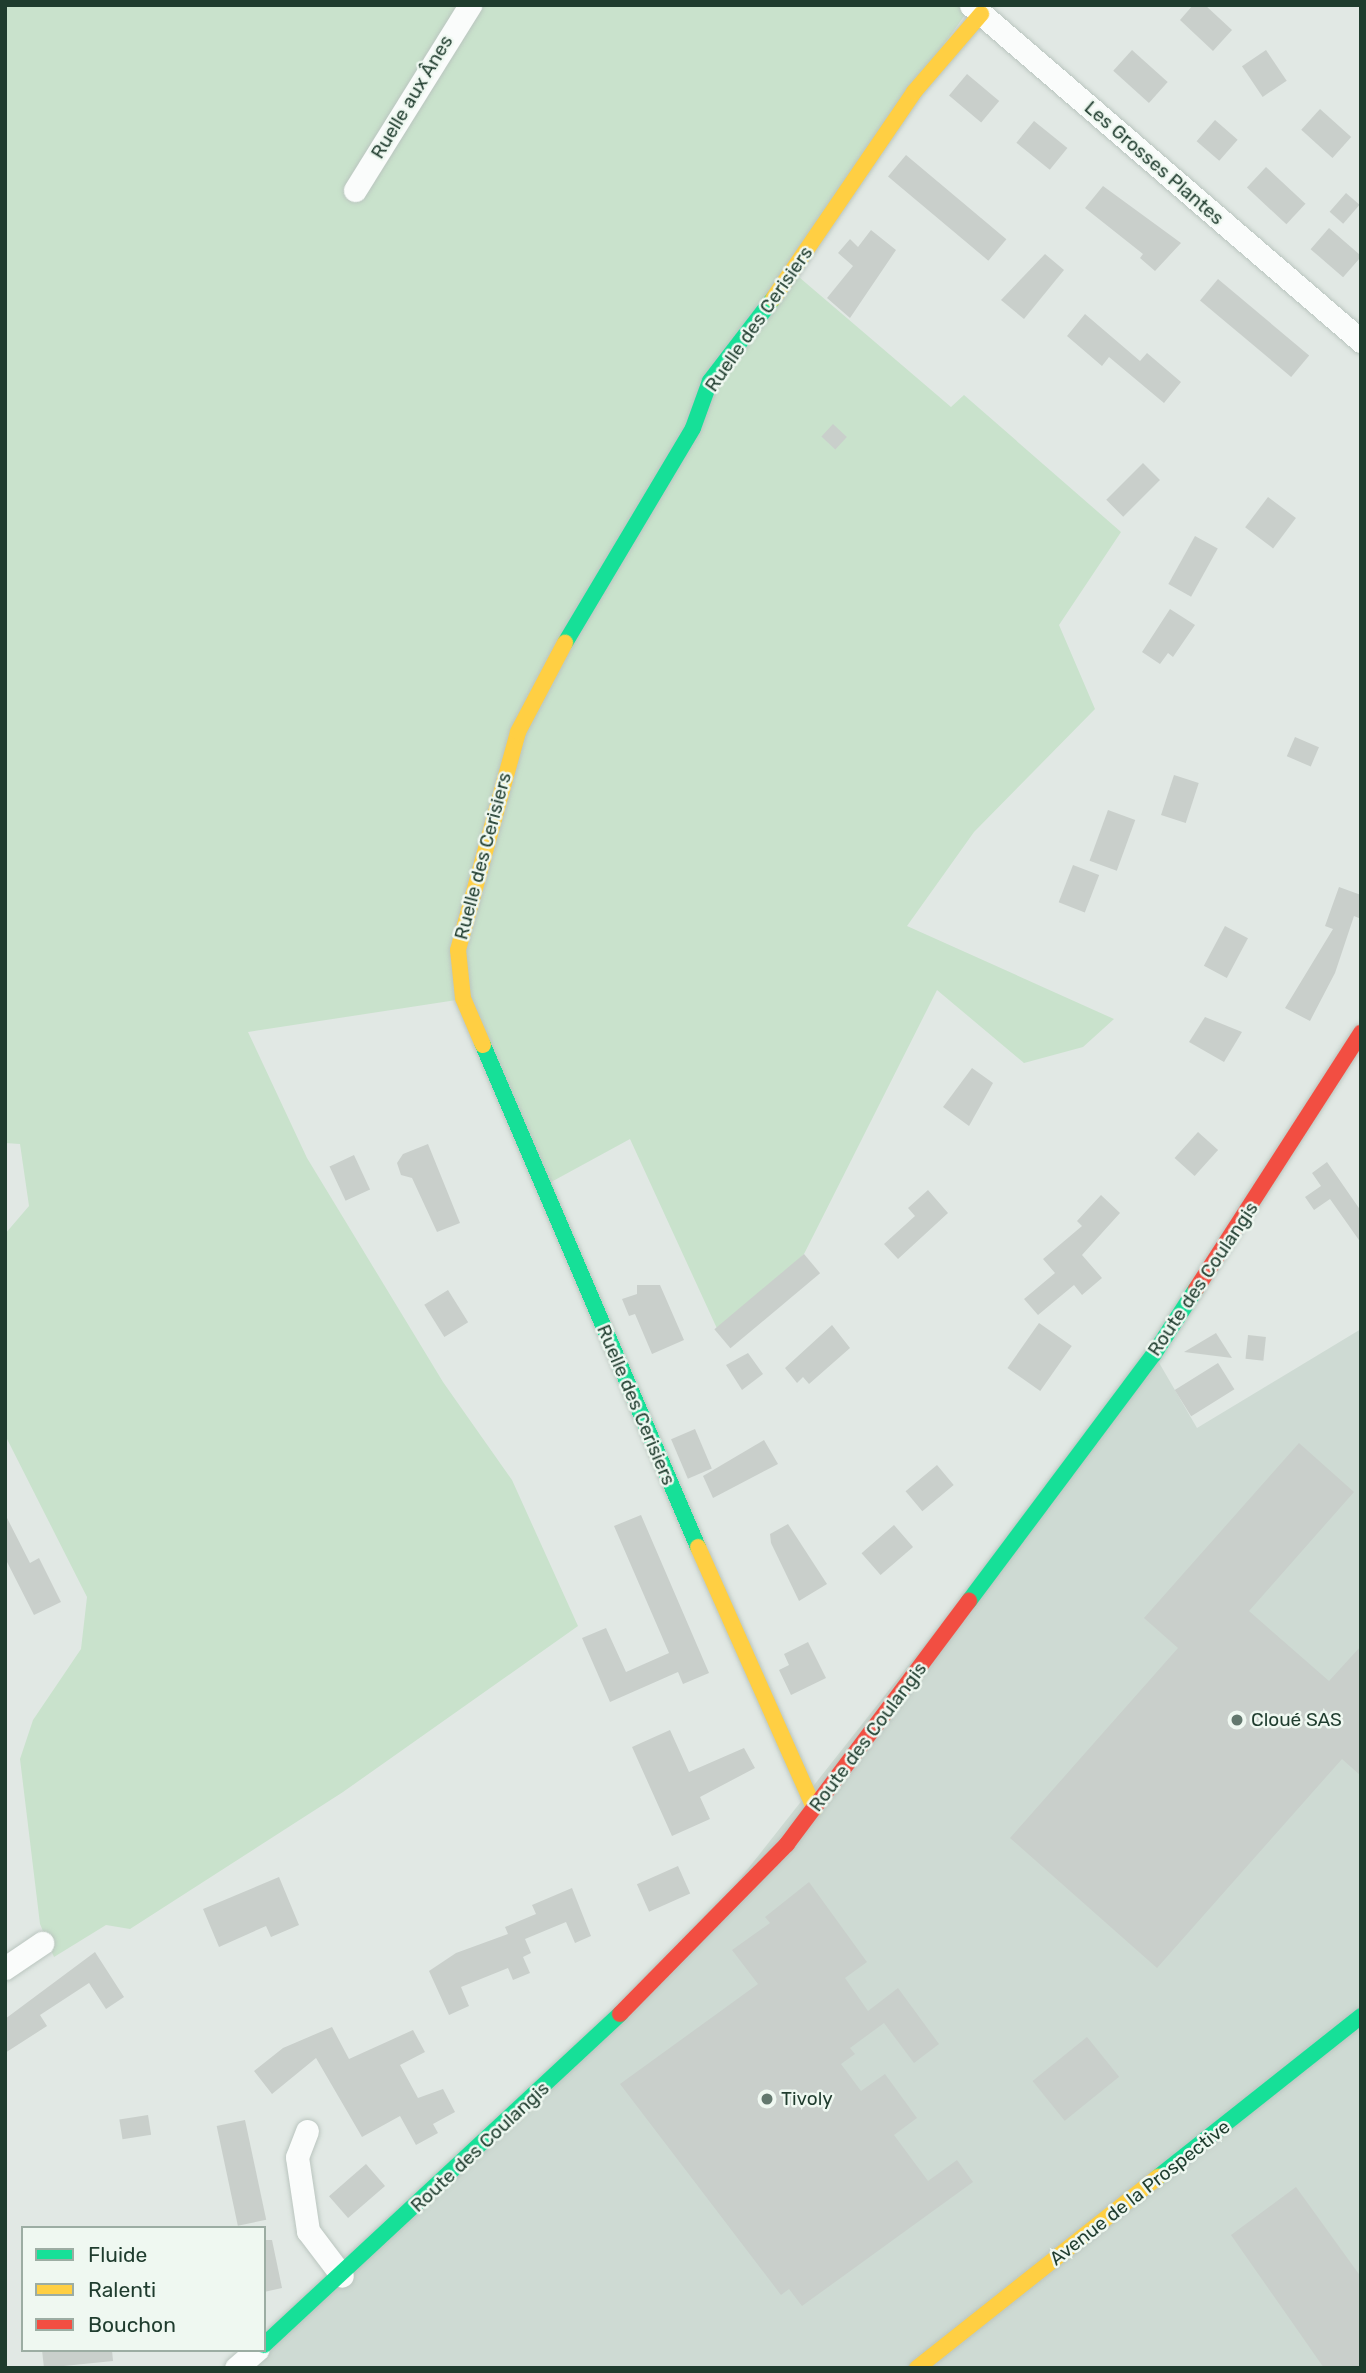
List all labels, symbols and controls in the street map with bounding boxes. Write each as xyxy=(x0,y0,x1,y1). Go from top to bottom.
street label: Ruelle aux Ânes xyxy=(366,31,458,163)
street label: Les Grosses Plantes xyxy=(1080,96,1228,230)
street label: Ruelle des Cerisiers xyxy=(700,242,818,396)
street label: Ruelle des Cerisiers xyxy=(450,770,516,942)
street label: Route des Coulangis xyxy=(1143,1198,1263,1360)
street label: Ruelle des Cerisiers xyxy=(592,1321,680,1489)
street label: Route des Coulangis xyxy=(804,1658,932,1816)
place label: Cloué SAS xyxy=(1251,1709,1342,1731)
marker: Cloué SAS xyxy=(1229,1712,1245,1728)
street label: Route des Coulangis xyxy=(406,2077,554,2217)
place label: Tivoly xyxy=(781,2088,833,2110)
marker: Tivoly xyxy=(759,2091,775,2107)
street label: Avenue de la Prospective xyxy=(1045,2115,1235,2271)
legend xyxy=(21,2226,266,2352)
text: Fluide xyxy=(88,2242,147,2267)
text: Ralenti xyxy=(88,2277,156,2302)
text: Bouchon xyxy=(88,2312,176,2337)

